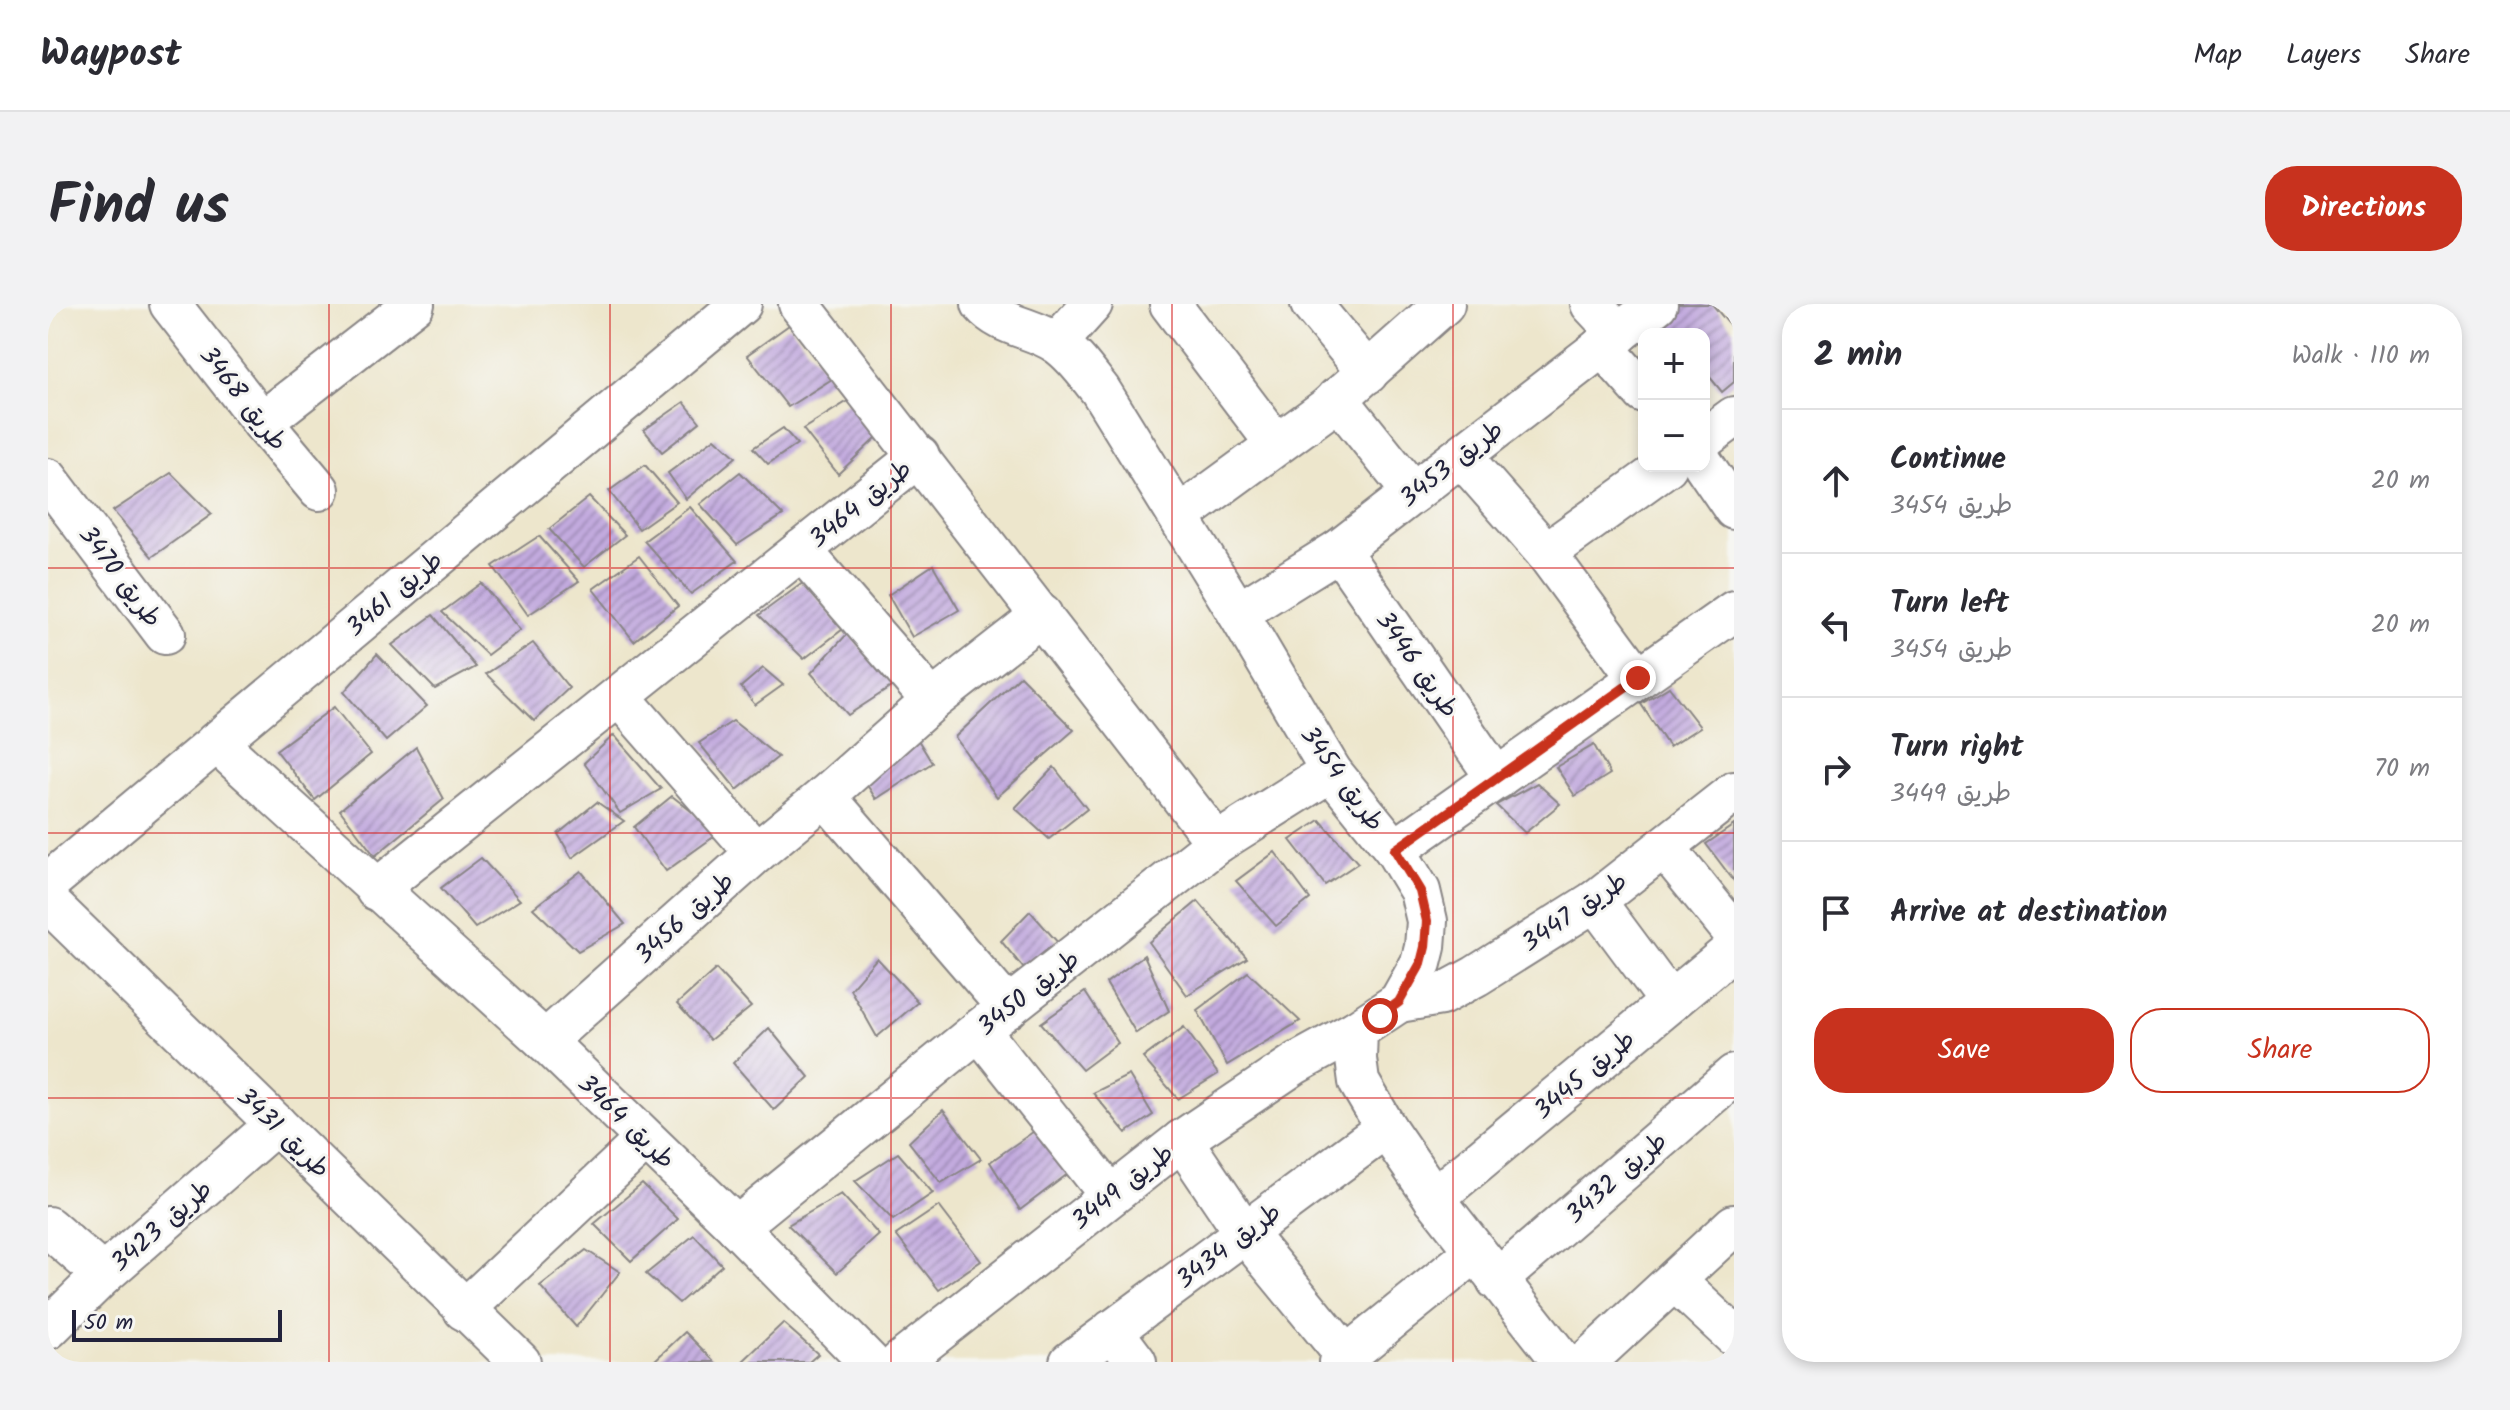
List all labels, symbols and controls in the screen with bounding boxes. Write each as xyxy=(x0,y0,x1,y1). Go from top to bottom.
text: Waypost xyxy=(40,25,182,85)
text: Map xyxy=(2193,33,2242,78)
text: Layers xyxy=(2286,33,2361,78)
text: Share xyxy=(2405,33,2470,78)
text: Find us xyxy=(48,163,229,253)
button: Directions xyxy=(2265,166,2462,251)
map controls xyxy=(1638,328,1710,472)
button: + xyxy=(1638,328,1710,400)
text: 2 min xyxy=(1814,329,1902,383)
text: Walk · 110 m xyxy=(2291,335,2430,377)
street label: طريق 3468 xyxy=(188,337,297,461)
button: − xyxy=(1638,400,1710,472)
street label: طريق 3453 xyxy=(1391,410,1514,519)
text: Continue xyxy=(1890,436,2006,484)
street label: طريق 3464 xyxy=(800,450,922,560)
icon: ahead xyxy=(1814,459,1858,503)
text: 20 m xyxy=(2371,460,2430,502)
text: طريق 3454 xyxy=(1890,485,2013,527)
street label: طريق 3470 xyxy=(67,517,172,637)
street label: طريق 3461 xyxy=(337,541,454,648)
text: Turn left xyxy=(1890,580,2009,628)
street label: طريق 3446 xyxy=(1364,603,1469,728)
icon: left xyxy=(1814,603,1858,647)
text: 20 m xyxy=(2371,604,2430,646)
text: طريق 3454 xyxy=(1890,629,2013,671)
route end xyxy=(1620,660,1656,696)
street label: طريق 3454 xyxy=(1288,717,1394,841)
text: Turn right xyxy=(1890,724,2023,772)
icon: right xyxy=(1814,747,1858,791)
text: 70 m xyxy=(2374,748,2430,790)
text: طريق 3449 xyxy=(1890,773,2011,815)
street label: طريق 3456 xyxy=(626,862,745,975)
street label: طريق 3447 xyxy=(1513,862,1637,964)
text: Arrive at destination xyxy=(1890,889,2167,937)
icon: arrive xyxy=(1814,891,1858,935)
street label: طريق 3450 xyxy=(969,940,1090,1047)
route start xyxy=(1362,998,1398,1034)
button: Save xyxy=(1814,1008,2114,1093)
button: Share xyxy=(2130,1008,2430,1093)
street label: طريق 3445 xyxy=(1525,1020,1646,1131)
street label: طريق 3464 xyxy=(567,1065,684,1180)
street label: طريق 3431 xyxy=(226,1078,339,1189)
street label: طريق 3432 xyxy=(1557,1122,1678,1235)
street label: طريق 3449 xyxy=(1063,1134,1184,1241)
street label: طريق 3423 xyxy=(102,1170,223,1283)
street label: طريق 3434 xyxy=(1167,1193,1291,1300)
scale bar xyxy=(72,1306,282,1342)
text: 50 m xyxy=(84,1306,133,1341)

